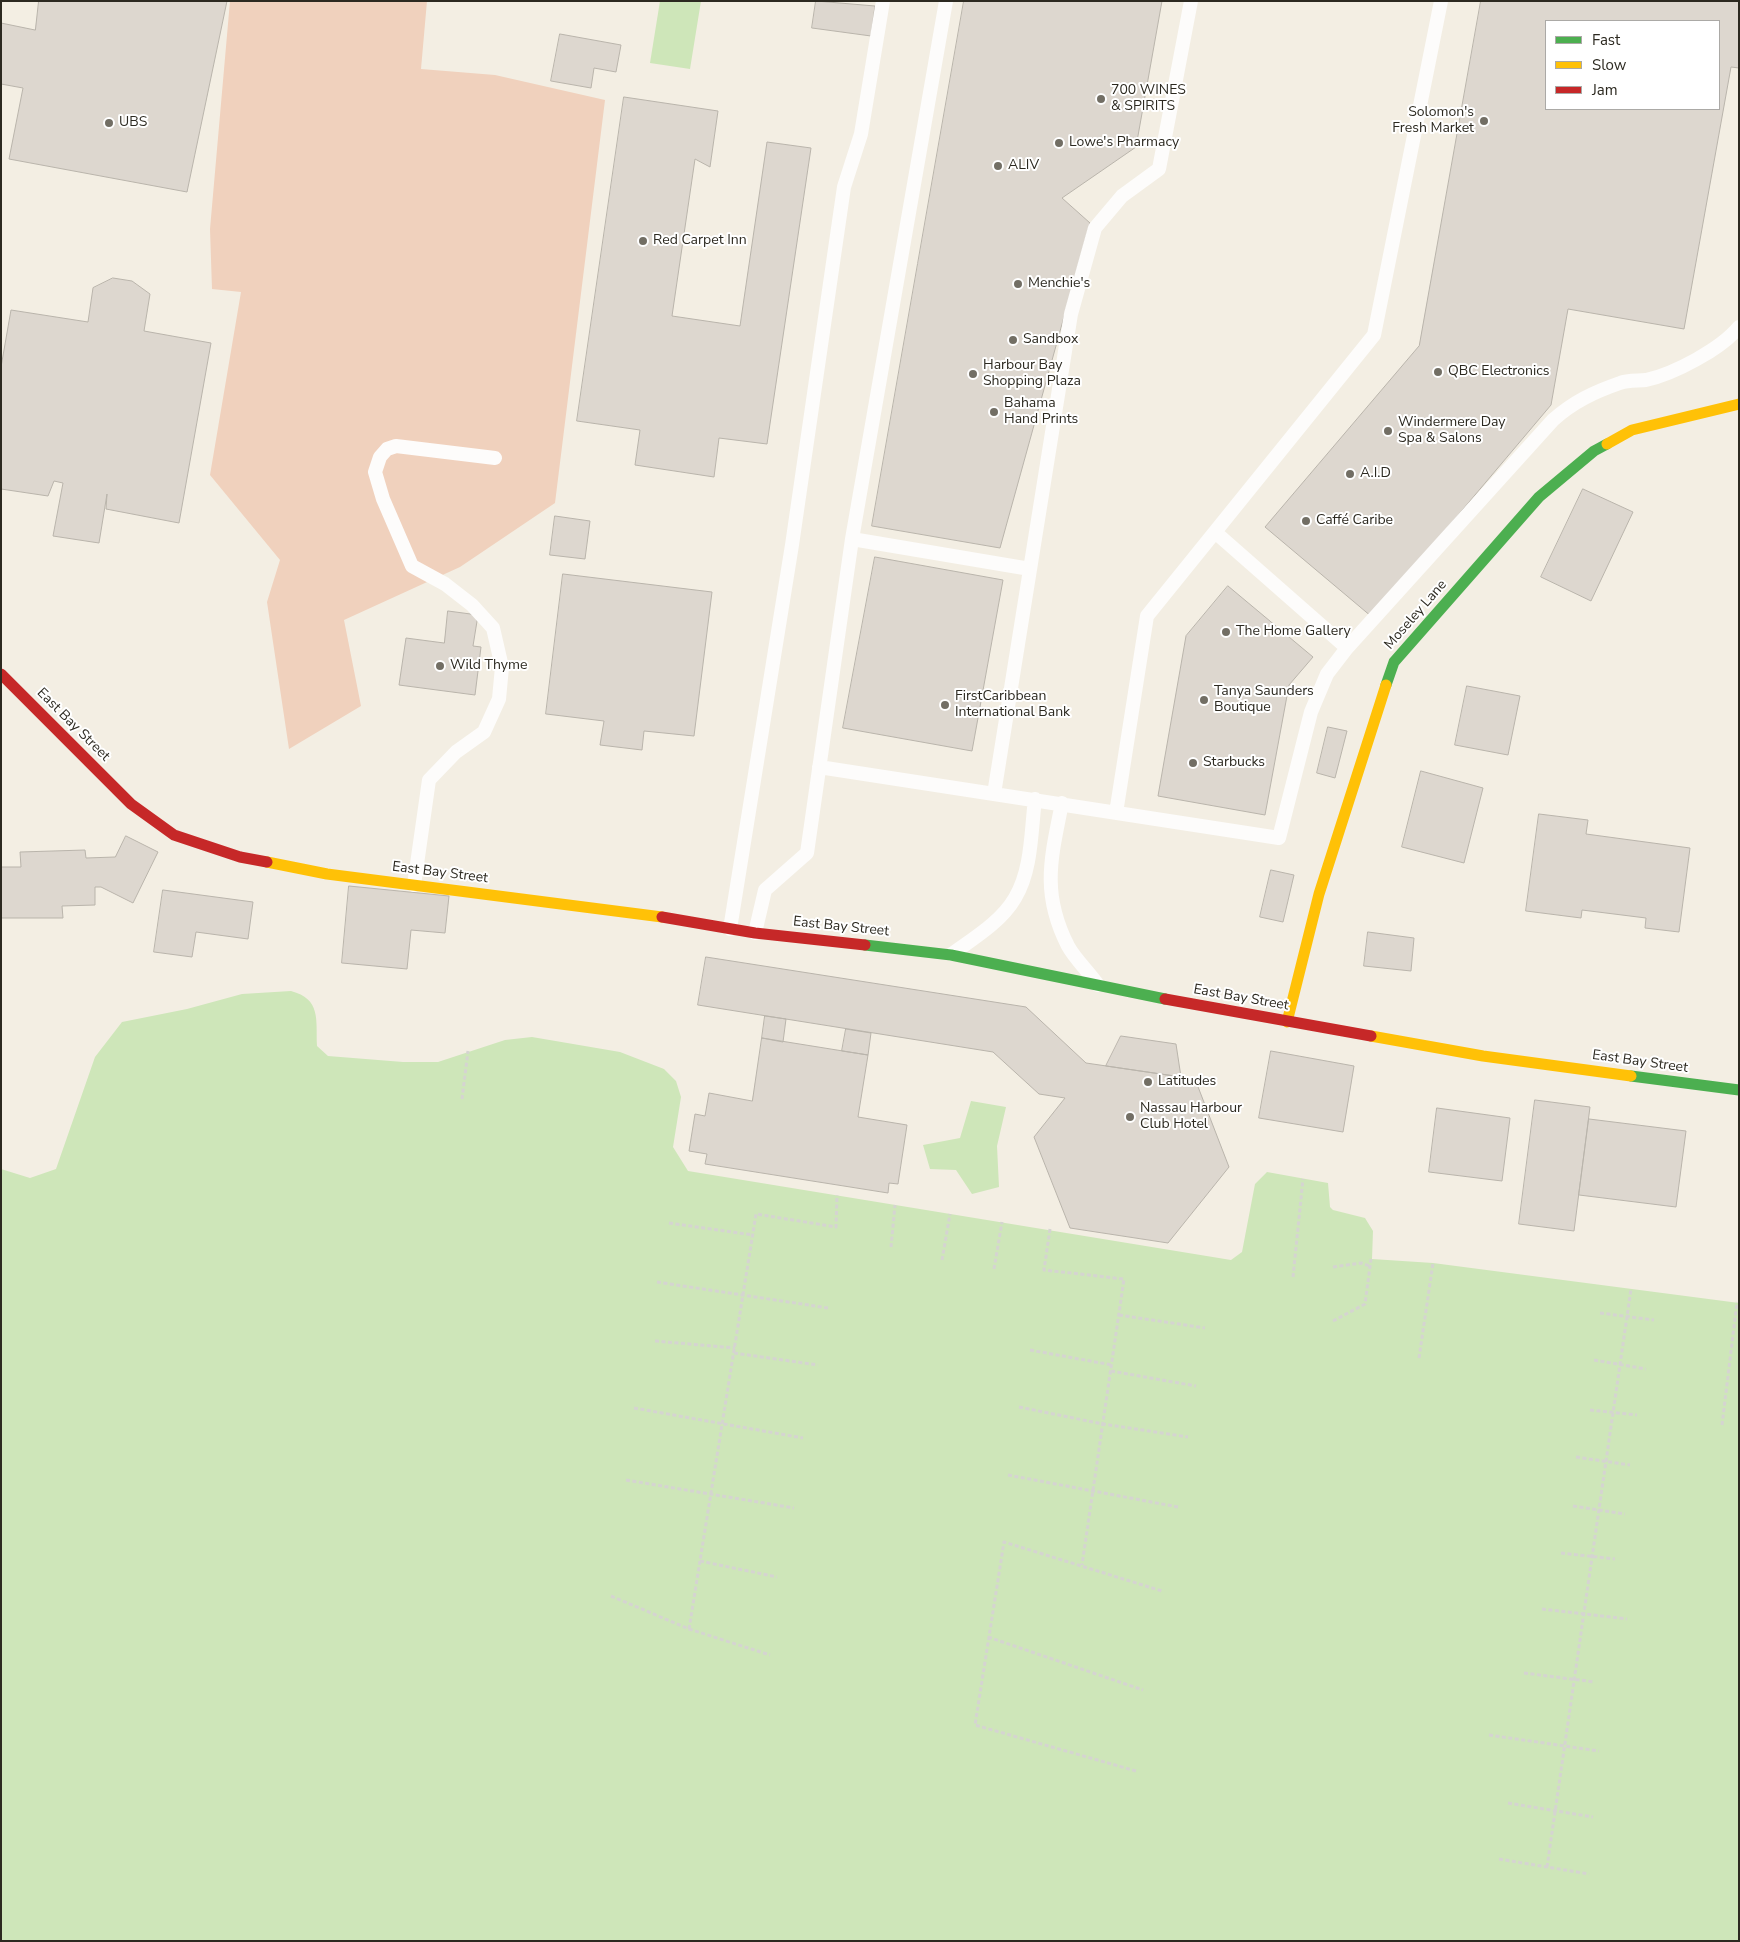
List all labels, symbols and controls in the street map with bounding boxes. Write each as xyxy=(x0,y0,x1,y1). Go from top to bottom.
legend xyxy=(1545,20,1720,110)
text: Fast xyxy=(1592,30,1620,50)
text: Slow xyxy=(1592,55,1626,75)
text: Jam xyxy=(1592,80,1618,100)
place label: 700 WINES & SPIRITS xyxy=(1111,83,1186,115)
marker: 700 WINES & SPIRITS xyxy=(1095,93,1107,105)
place label: Solomon's Fresh Market xyxy=(1392,105,1474,138)
place label: UBS xyxy=(119,115,147,131)
marker: Solomon's Fresh Market xyxy=(1478,115,1490,127)
marker: UBS xyxy=(103,117,115,129)
place label: Lowe's Pharmacy xyxy=(1069,135,1179,151)
marker: Lowe's Pharmacy xyxy=(1053,137,1065,149)
place label: ALIV xyxy=(1008,158,1039,174)
marker: ALIV xyxy=(992,160,1004,172)
place label: Red Carpet Inn xyxy=(653,233,747,249)
marker: Red Carpet Inn xyxy=(637,235,649,247)
place label: Menchie's xyxy=(1028,276,1090,292)
marker: Menchie's xyxy=(1012,278,1024,290)
place label: Sandbox xyxy=(1023,332,1078,348)
marker: Sandbox xyxy=(1007,334,1019,346)
place label: Harbour Bay Shopping Plaza xyxy=(983,358,1081,391)
place label: QBC Electronics xyxy=(1448,364,1549,380)
marker: QBC Electronics xyxy=(1432,366,1444,378)
marker: Harbour Bay Shopping Plaza xyxy=(967,368,979,380)
place label: Bahama Hand Prints xyxy=(1004,396,1078,428)
marker: Bahama Hand Prints xyxy=(988,406,1000,418)
place label: Windermere Day Spa & Salons xyxy=(1398,415,1506,448)
marker: Windermere Day Spa & Salons xyxy=(1382,425,1394,437)
place label: A.I.D xyxy=(1360,466,1391,482)
marker: A.I.D xyxy=(1344,468,1356,480)
place label: Caffé Caribe xyxy=(1316,513,1393,529)
marker: Caffé Caribe xyxy=(1300,515,1312,527)
street label: Moseley Lane xyxy=(1381,577,1451,653)
place label: The Home Gallery xyxy=(1236,624,1351,640)
marker: The Home Gallery xyxy=(1220,626,1232,638)
place label: Wild Thyme xyxy=(450,658,527,674)
marker: Wild Thyme xyxy=(434,660,446,672)
place label: Tanya Saunders Boutique xyxy=(1214,684,1314,716)
street label: East Bay Street xyxy=(33,685,113,765)
place label: FirstCaribbean International Bank xyxy=(955,689,1070,722)
marker: Tanya Saunders Boutique xyxy=(1198,694,1210,706)
marker: FirstCaribbean International Bank xyxy=(939,699,951,711)
place label: Starbucks xyxy=(1203,755,1265,771)
marker: Starbucks xyxy=(1187,757,1199,769)
street label: East Bay Street xyxy=(391,859,489,887)
street label: East Bay Street xyxy=(792,914,890,940)
street label: East Bay Street xyxy=(1192,981,1290,1015)
street label: East Bay Street xyxy=(1591,1047,1689,1077)
place label: Latitudes xyxy=(1158,1074,1216,1090)
marker: Latitudes xyxy=(1142,1076,1154,1088)
place label: Nassau Harbour Club Hotel xyxy=(1140,1101,1242,1134)
marker: Nassau Harbour Club Hotel xyxy=(1124,1111,1136,1123)

